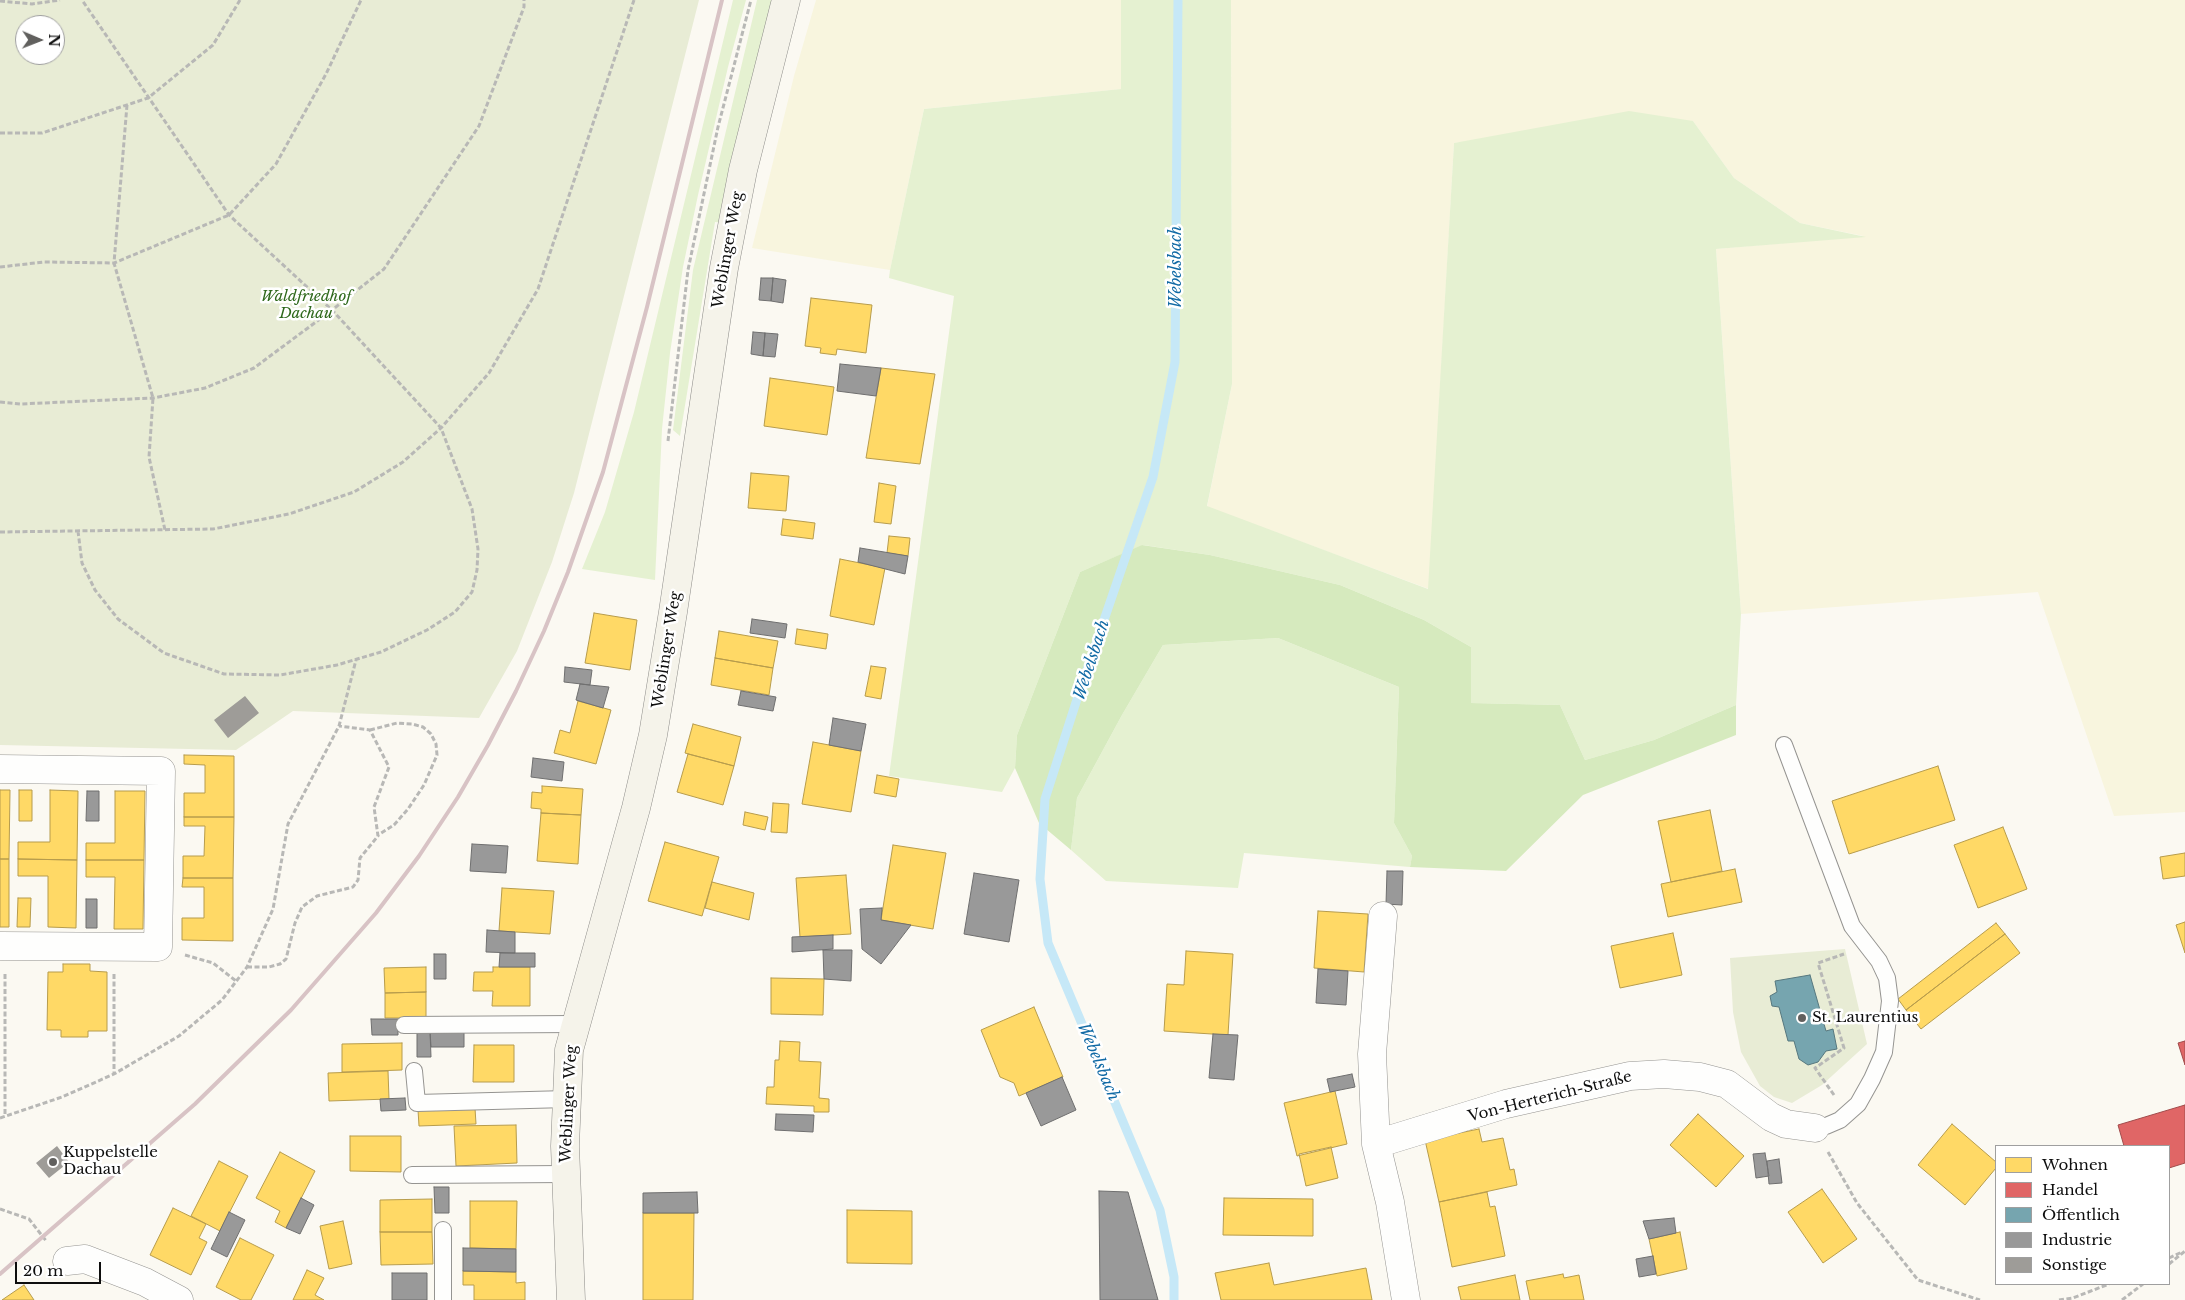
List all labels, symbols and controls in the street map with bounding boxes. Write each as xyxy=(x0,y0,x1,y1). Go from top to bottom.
north arrow xyxy=(15,15,65,65)
text: N xyxy=(45,33,63,47)
street label: Weblinger Weg xyxy=(709,190,747,310)
water label: Webelsbach xyxy=(1166,226,1186,308)
park label: Waldfriedhof Dachau xyxy=(261,288,351,323)
street label: Weblinger Weg xyxy=(649,590,685,710)
water label: Webelsbach xyxy=(1070,618,1114,702)
place label: St. Laurentius xyxy=(1812,1009,1918,1027)
marker: St. Laurentius xyxy=(1796,1012,1808,1024)
water label: Webelsbach xyxy=(1073,1020,1123,1104)
street label: Weblinger Weg xyxy=(557,1044,581,1164)
street label: Von-Herterich-Straße xyxy=(1466,1068,1634,1126)
place label: Kuppelstelle Dachau xyxy=(63,1144,158,1179)
legend xyxy=(1995,1145,2170,1285)
text: Wohnen xyxy=(2042,1155,2108,1174)
marker: Kuppelstelle Dachau xyxy=(47,1156,59,1168)
text: Handel xyxy=(2042,1180,2098,1199)
text: Öffentlich xyxy=(2042,1205,2120,1224)
text: Industrie xyxy=(2042,1230,2112,1249)
scale bar xyxy=(18,1252,104,1284)
text: Sonstige xyxy=(2042,1255,2107,1274)
text: 20 m xyxy=(23,1261,63,1280)

